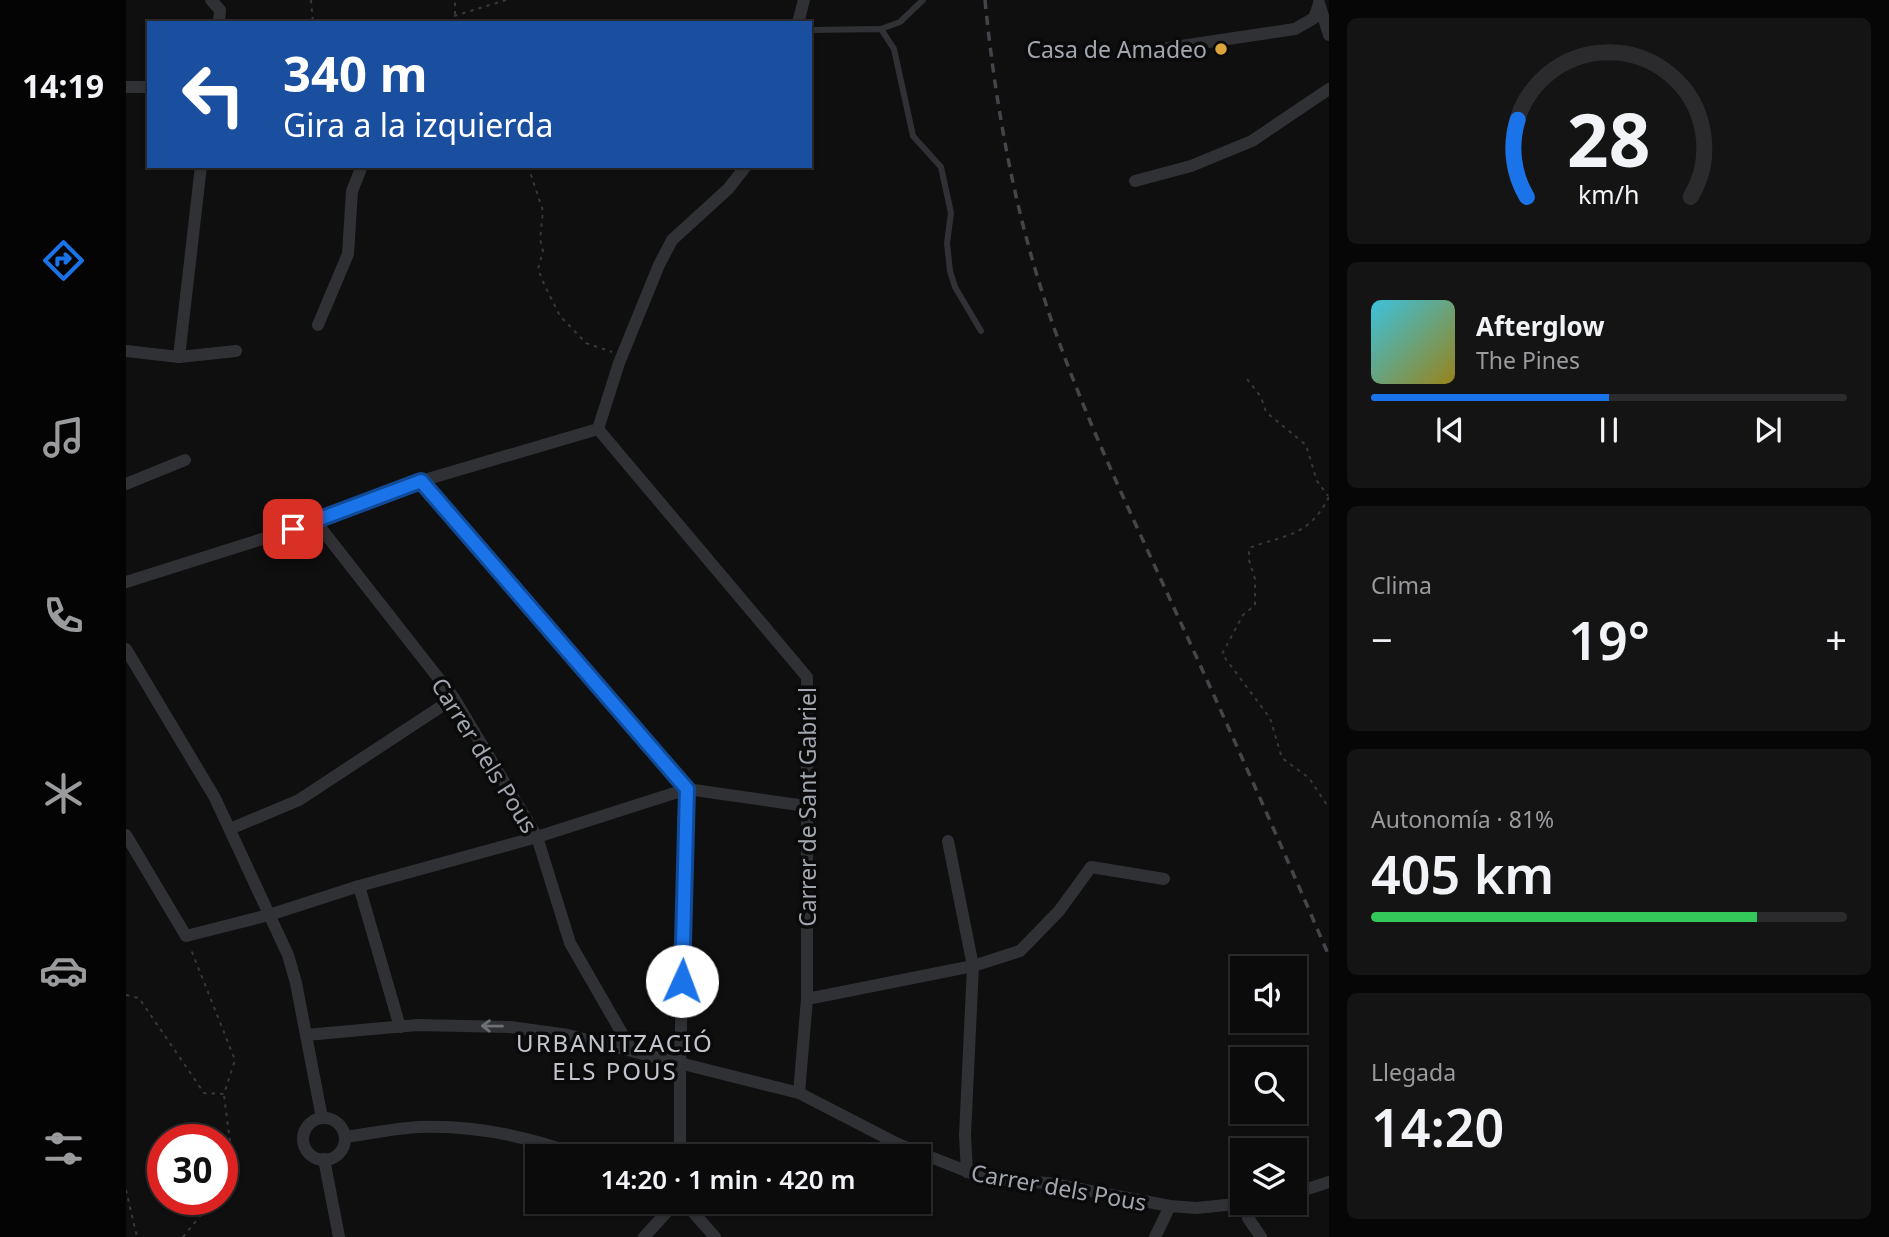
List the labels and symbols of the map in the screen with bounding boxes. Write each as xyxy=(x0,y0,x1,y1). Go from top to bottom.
place label: Casa de Amadeo xyxy=(1026,33,1207,65)
marker: Casa de Amadeo xyxy=(1213,41,1229,57)
pin xyxy=(263,499,323,559)
street label: Carrer dels Pous xyxy=(424,671,546,839)
street label: Carrer de Sant Gabriel xyxy=(791,687,823,927)
position arrow xyxy=(645,944,719,1018)
one-way arrow xyxy=(481,1019,504,1033)
district label: URBANITZACIÓ ELS POUS xyxy=(516,1026,714,1087)
speed limit sign: 30 xyxy=(147,1124,238,1215)
street label: Carrer dels Pous xyxy=(969,1156,1149,1218)

